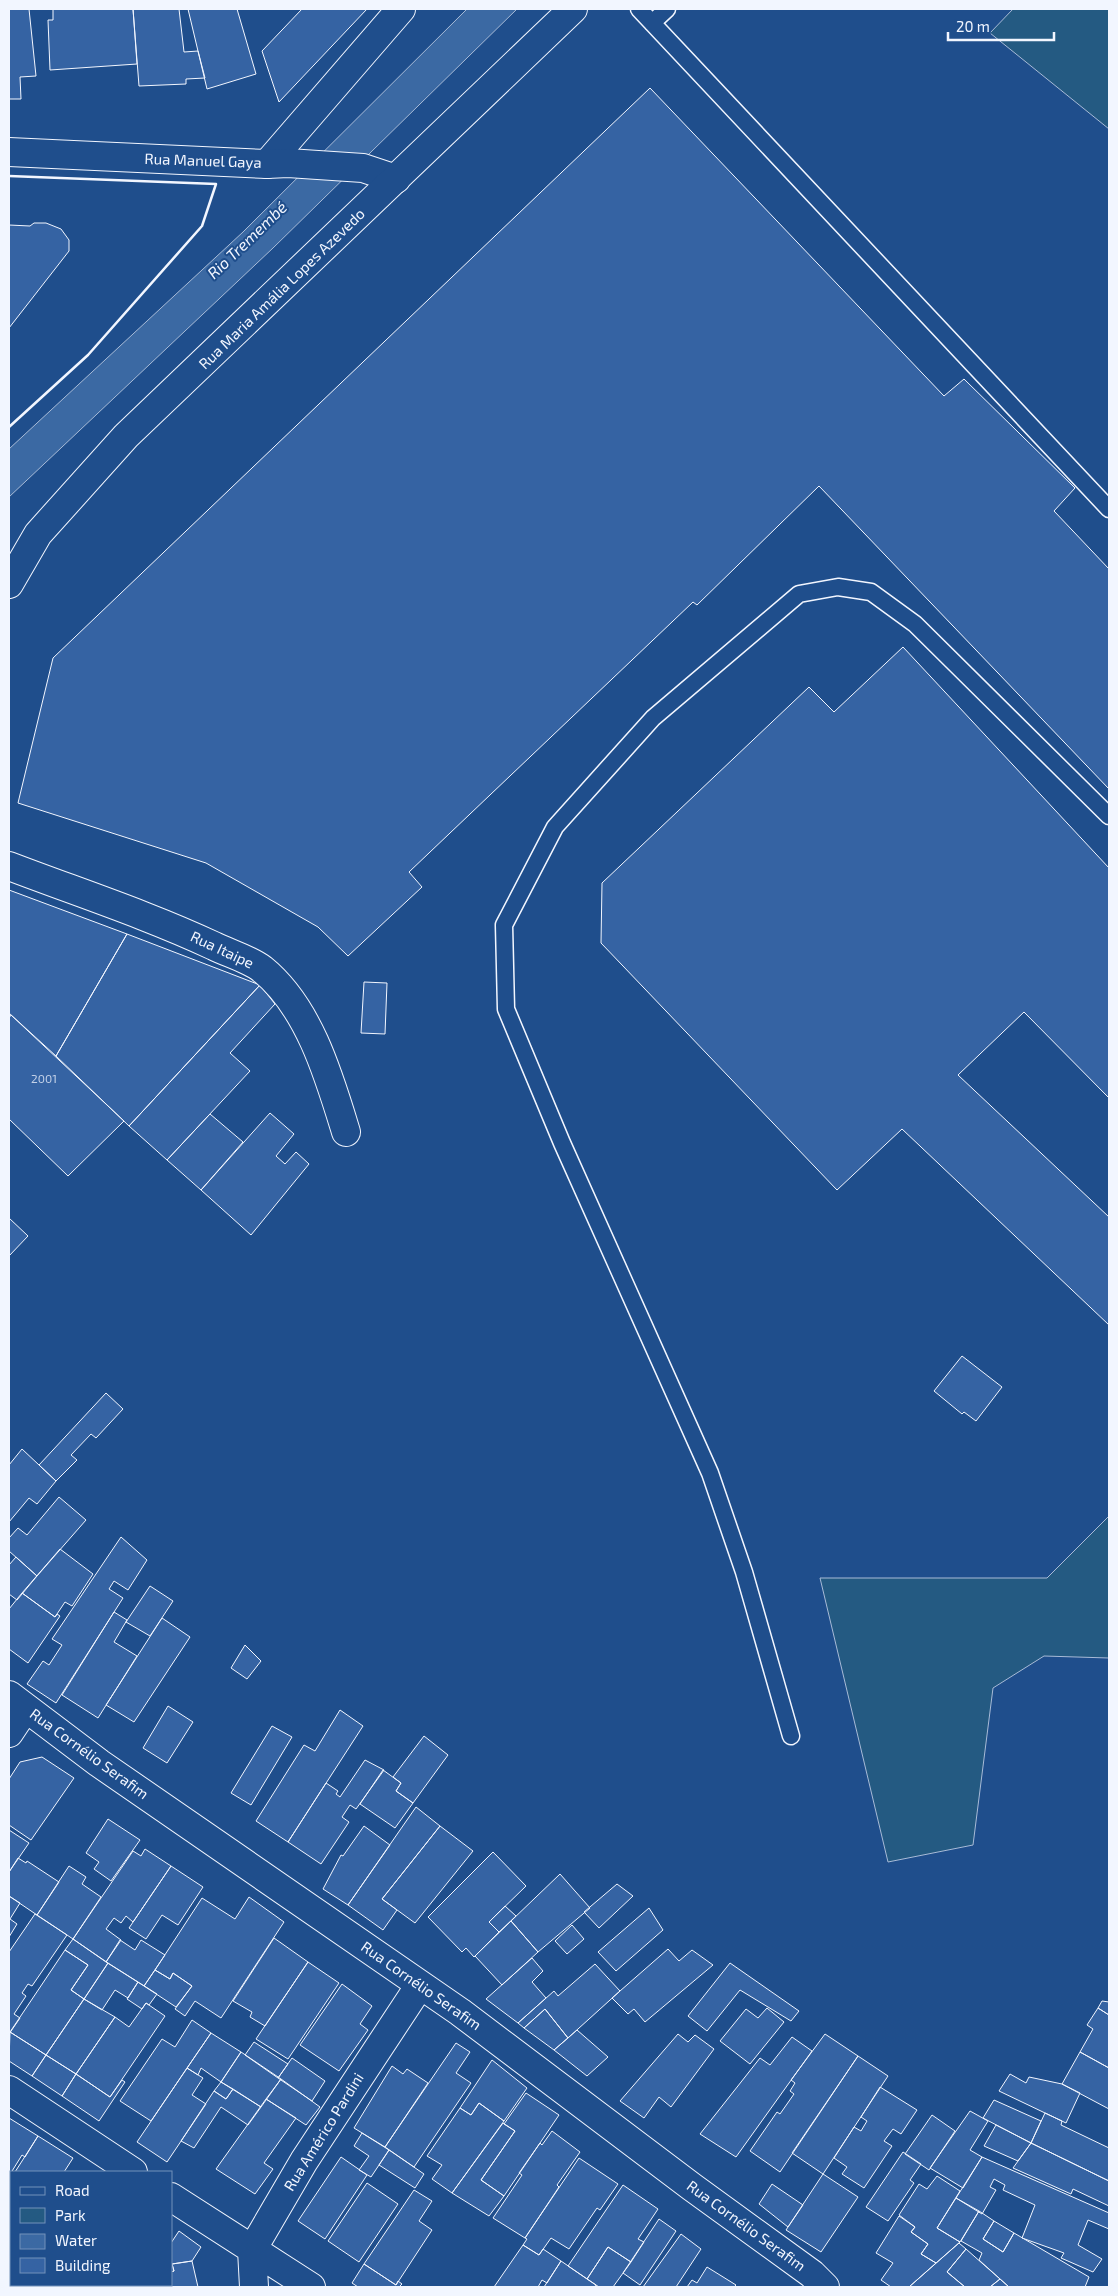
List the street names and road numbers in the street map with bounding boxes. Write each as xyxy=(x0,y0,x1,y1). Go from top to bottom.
street label: Rua Manuel Gaya xyxy=(144,149,262,171)
street label: Rua Maria Amália Lopes Azevedo xyxy=(195,204,368,372)
street label: Rua Itaipe xyxy=(188,927,257,972)
street label: Rua Cornélio Serafim xyxy=(27,1704,152,1802)
street label: Rua Cornélio Serafim xyxy=(358,1937,485,2033)
street label: Rua Américo Pardini xyxy=(279,2069,367,2194)
street label: Rua Cornélio Serafim xyxy=(684,2176,809,2274)

